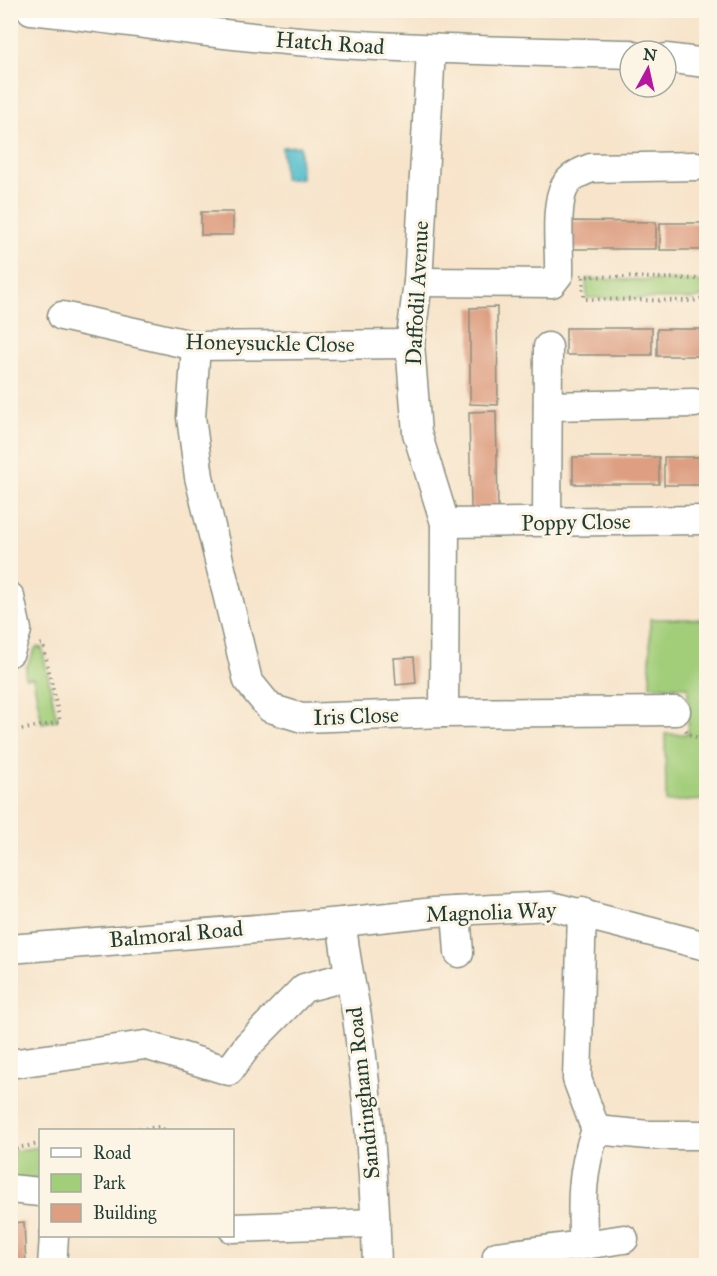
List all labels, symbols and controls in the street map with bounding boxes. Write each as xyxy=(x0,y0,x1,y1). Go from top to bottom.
street label: Hatch Road xyxy=(275,26,385,60)
north arrow xyxy=(618,39,678,99)
text: N xyxy=(642,44,658,65)
street label: Daffodil Avenue xyxy=(400,220,434,366)
street label: Honeysuckle Close xyxy=(185,328,355,358)
street label: Poppy Close xyxy=(521,508,631,536)
street label: Iris Close xyxy=(313,701,399,731)
street label: Magnolia Way xyxy=(425,896,557,928)
street label: Balmoral Road xyxy=(108,915,244,953)
street label: Sandringham Road xyxy=(341,1006,385,1180)
legend xyxy=(39,1129,234,1237)
text: Road xyxy=(93,1142,131,1164)
text: Park xyxy=(93,1172,126,1194)
text: Building xyxy=(93,1202,157,1225)

